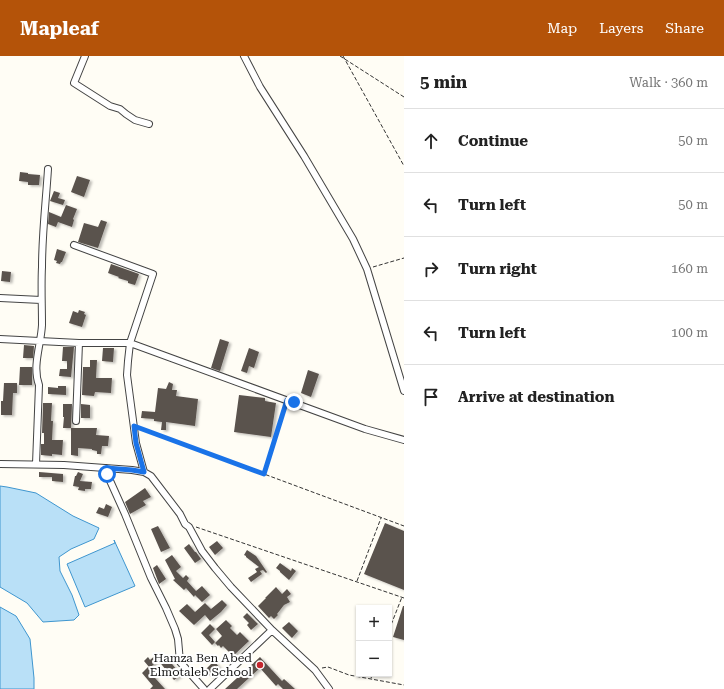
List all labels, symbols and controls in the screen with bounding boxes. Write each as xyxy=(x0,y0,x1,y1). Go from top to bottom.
text: Mapleaf xyxy=(20,17,99,40)
text: Map xyxy=(547,20,577,36)
text: Layers xyxy=(599,20,643,36)
text: Share xyxy=(665,20,704,36)
text: 5 min xyxy=(420,72,467,92)
text: Walk · 360 m xyxy=(629,75,708,90)
icon: ahead xyxy=(420,130,442,152)
text: Continue xyxy=(458,132,528,150)
text: 50 m xyxy=(678,133,708,148)
icon: left xyxy=(420,194,442,216)
text: Turn left xyxy=(458,196,526,214)
text: 50 m xyxy=(678,197,708,212)
icon: right xyxy=(420,258,442,280)
text: Turn right xyxy=(458,260,537,278)
text: 160 m xyxy=(671,261,708,276)
icon: left xyxy=(420,322,442,344)
text: Turn left xyxy=(458,324,526,342)
text: 100 m xyxy=(671,325,708,340)
icon: arrive xyxy=(420,386,442,408)
text: Arrive at destination xyxy=(458,388,614,406)
route end xyxy=(285,393,303,411)
route start xyxy=(98,465,116,483)
map controls xyxy=(356,605,392,677)
button: + xyxy=(356,605,392,641)
button: − xyxy=(356,641,392,677)
place label: Hamza Ben Abed Elmotaleb School xyxy=(150,651,252,679)
marker: Hamza Ben Abed Elmotaleb School xyxy=(255,660,265,670)

